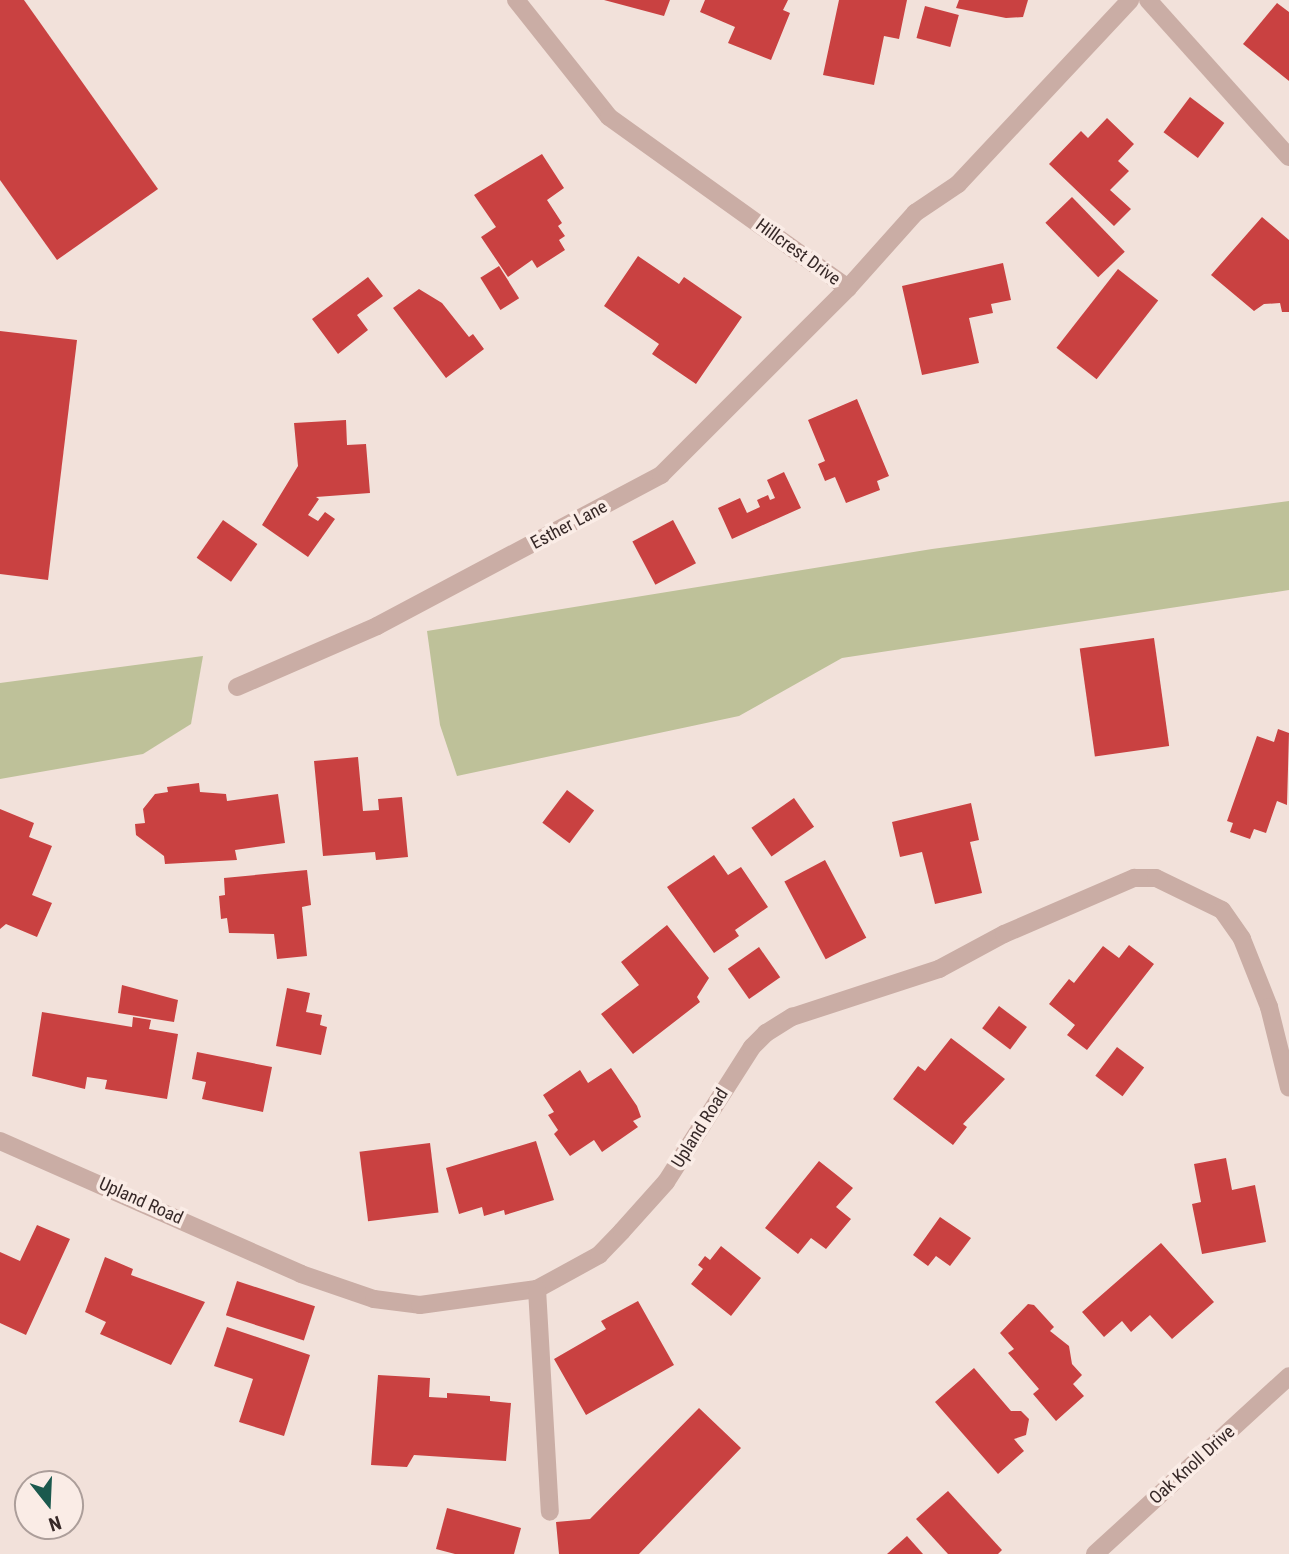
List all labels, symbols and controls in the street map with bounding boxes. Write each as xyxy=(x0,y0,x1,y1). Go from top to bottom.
street label: Hillcrest Drive xyxy=(752,214,844,290)
street label: Esther Lane xyxy=(527,496,611,554)
street label: Upland Road xyxy=(667,1084,733,1172)
street label: Upland Road xyxy=(96,1173,186,1229)
street label: Oak Knoll Drive xyxy=(1145,1421,1239,1509)
north arrow xyxy=(14,1470,84,1540)
text: N xyxy=(46,1511,64,1536)

